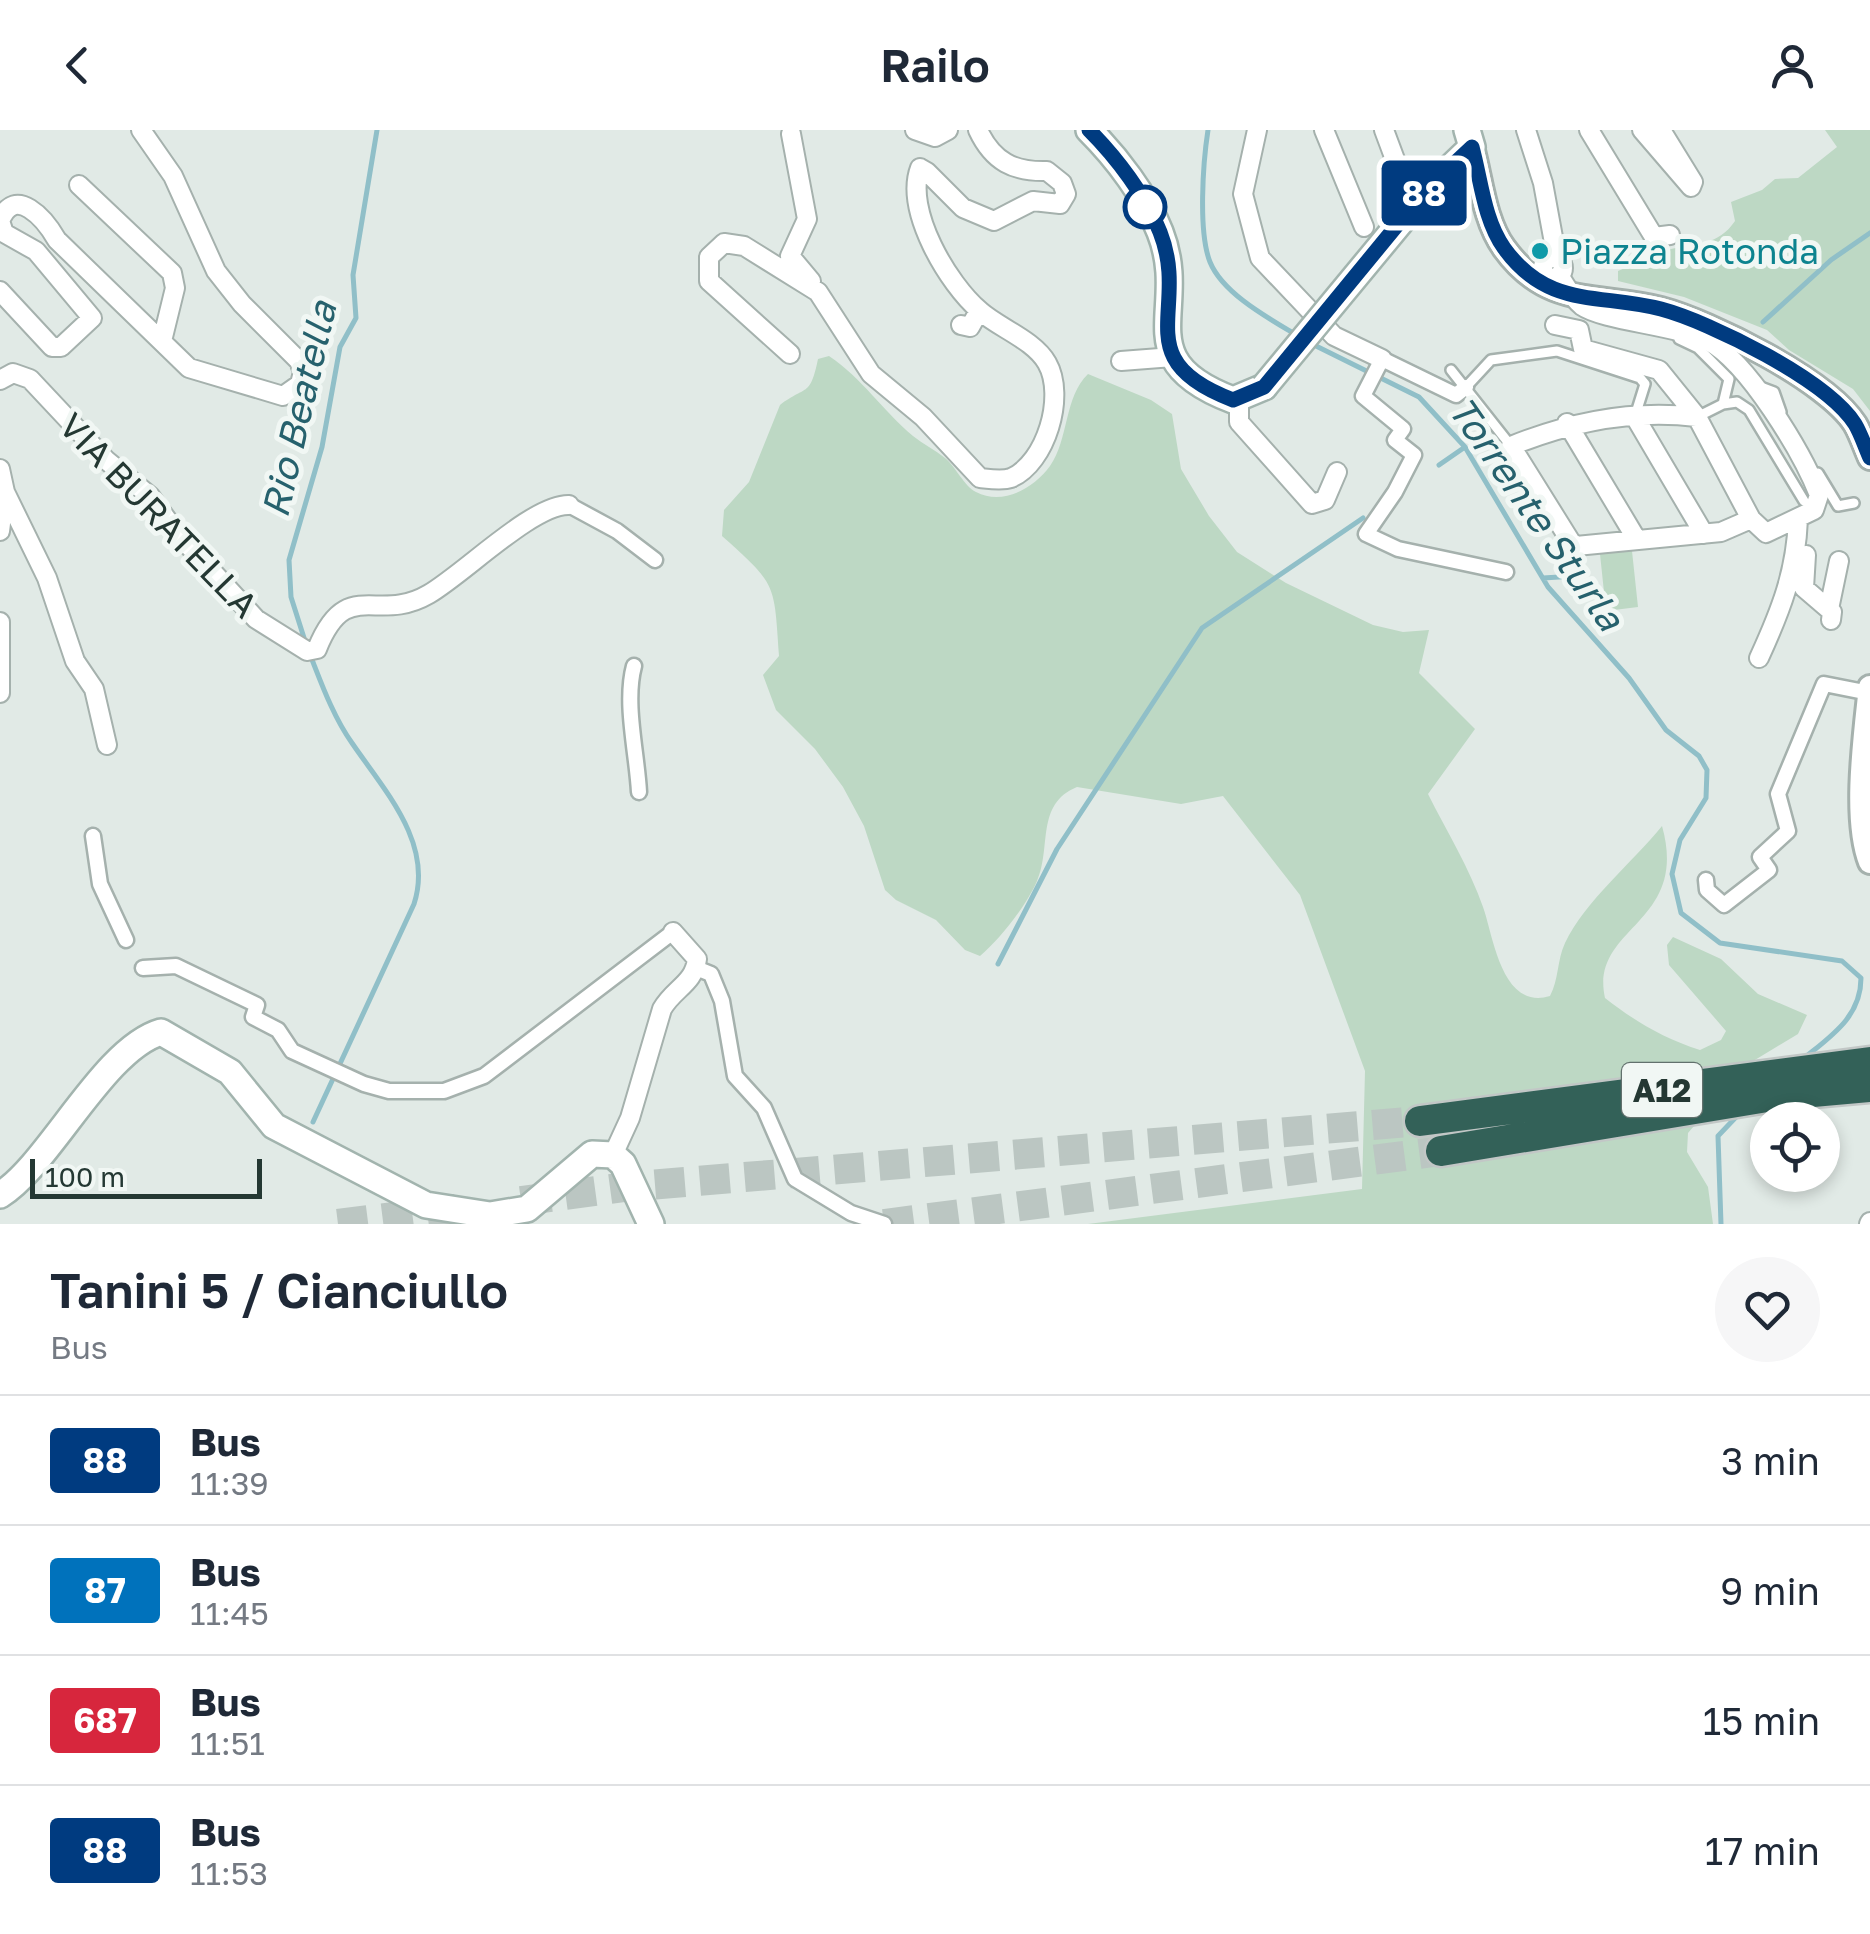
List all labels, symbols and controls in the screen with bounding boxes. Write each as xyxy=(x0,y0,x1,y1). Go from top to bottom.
icon: back xyxy=(50,38,105,93)
text: Railo xyxy=(880,38,990,92)
icon: person xyxy=(1765,38,1820,93)
line badge: 88 xyxy=(1379,160,1469,226)
text: 88 xyxy=(1402,172,1446,214)
unlabelled marker xyxy=(1124,186,1166,228)
place label: Piazza Rotonda xyxy=(1560,230,1819,272)
marker: Piazza Rotonda xyxy=(1529,240,1551,262)
water label: Rio Beatella xyxy=(251,295,345,521)
water label: Torrente Sturla xyxy=(1440,388,1635,639)
street label: VIA BURATELLA xyxy=(51,404,267,626)
road number: A12 xyxy=(1622,1063,1702,1117)
map controls xyxy=(1750,1102,1840,1192)
button: locate xyxy=(1750,1102,1840,1192)
scale bar xyxy=(30,1154,262,1198)
text: 100 m xyxy=(45,1160,125,1193)
button: heart xyxy=(1715,1257,1820,1362)
text: Tanini 5 / Cianciullo xyxy=(50,1261,508,1319)
text: Bus xyxy=(50,1328,108,1366)
text: Bus xyxy=(190,1419,261,1464)
text: 3 min xyxy=(1721,1438,1820,1483)
text: 88 xyxy=(83,1439,127,1481)
text: 11:39 xyxy=(190,1464,269,1502)
text: Bus xyxy=(190,1549,261,1594)
text: 9 min xyxy=(1720,1568,1820,1613)
text: 87 xyxy=(84,1569,126,1611)
text: 11:45 xyxy=(190,1594,269,1632)
text: Bus xyxy=(190,1679,261,1724)
text: 15 min xyxy=(1703,1698,1820,1743)
text: 687 xyxy=(73,1699,137,1741)
text: 11:51 xyxy=(190,1724,265,1762)
text: Bus xyxy=(190,1809,261,1854)
text: 17 min xyxy=(1705,1828,1820,1873)
text: 88 xyxy=(83,1829,127,1871)
text: 11:53 xyxy=(190,1854,268,1892)

